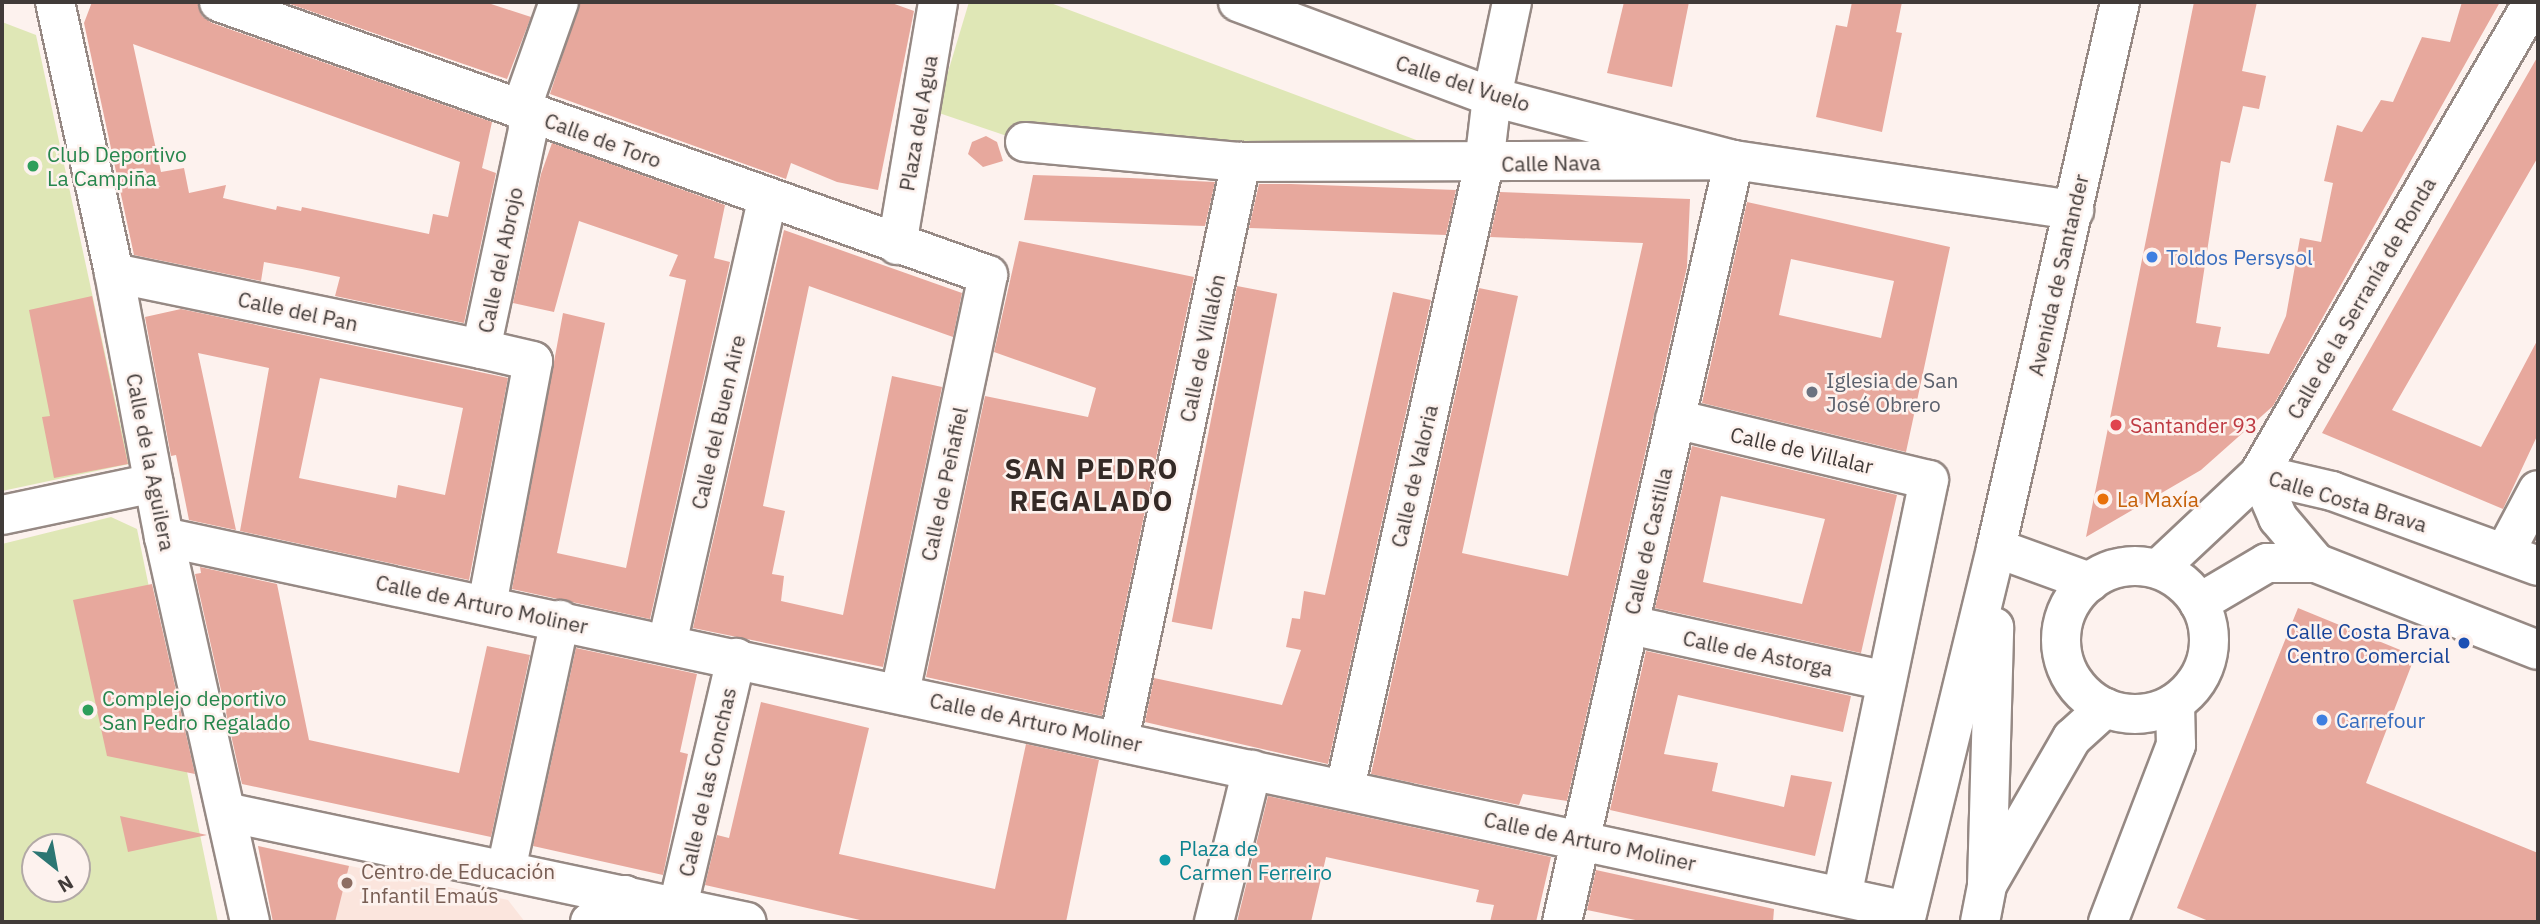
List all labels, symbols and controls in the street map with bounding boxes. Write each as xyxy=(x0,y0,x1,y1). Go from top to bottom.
street label: Calle del Vuelo xyxy=(1393,49,1533,117)
street label: Plaza del Agua xyxy=(894,53,942,193)
street label: Calle de Toro xyxy=(541,107,665,173)
place label: Club Deportivo La Campiña xyxy=(47,141,187,191)
street label: Calle Nava xyxy=(1501,150,1601,176)
marker: Club Deportivo La Campiña xyxy=(25,158,41,174)
street label: Avenida de Santander xyxy=(2023,172,2093,378)
street label: Calle de la Serranía de Ronda xyxy=(2281,173,2441,423)
street label: Calle del Abrojo xyxy=(472,185,528,335)
place label: Toldos Persysol xyxy=(2166,244,2313,270)
marker: Toldos Persysol xyxy=(2144,249,2160,265)
street label: Calle de Villalón xyxy=(1174,272,1230,424)
street label: Calle del Pan xyxy=(236,286,360,336)
street label: Calle del Buen Aire xyxy=(686,332,750,512)
place label: Iglesia de San José Obrero xyxy=(1826,367,1958,417)
street label: Calle de la Aguilera xyxy=(121,371,181,553)
marker: Iglesia de San José Obrero xyxy=(1804,384,1820,400)
street label: Calle de Valoria xyxy=(1385,402,1443,550)
street label: Calle de Peñafiel xyxy=(915,405,973,563)
place label: Santander 93 xyxy=(2130,412,2257,438)
marker: Santander 93 xyxy=(2108,417,2124,433)
street label: Calle de Villalar xyxy=(1728,421,1876,479)
district label: SAN PEDRO REGALADO xyxy=(1006,452,1178,518)
street label: Calle de Castilla xyxy=(1619,465,1677,617)
street label: Calle Costa Brava xyxy=(2266,465,2430,537)
place label: La Maxía xyxy=(2117,486,2199,512)
marker: La Maxía xyxy=(2095,491,2111,507)
street label: Calle de Arturo Moliner xyxy=(373,569,591,639)
place label: Calle Costa Brava Centro Comercial xyxy=(2286,618,2450,668)
street label: Calle de Astorga xyxy=(1681,625,1835,681)
marker: Calle Costa Brava Centro Comercial xyxy=(2456,635,2472,651)
place label: Complejo deportivo San Pedro Regalado xyxy=(102,685,290,735)
street label: Calle de las Conchas xyxy=(673,685,741,879)
street label: Calle de Arturo Moliner xyxy=(927,687,1145,757)
marker: Complejo deportivo San Pedro Regalado xyxy=(80,702,96,718)
place label: Carrefour xyxy=(2336,707,2425,733)
marker: Carrefour xyxy=(2314,712,2330,728)
street label: Calle de Arturo Moliner xyxy=(1481,806,1699,876)
north arrow xyxy=(21,833,91,903)
place label: Plaza de Carmen Ferreiro xyxy=(1179,835,1332,885)
marker: Plaza de Carmen Ferreiro xyxy=(1157,852,1173,868)
place label: Centro de Educación Infantil Emaús xyxy=(361,858,555,908)
text: N xyxy=(54,870,78,898)
marker: Centro de Educación Infantil Emaús xyxy=(339,875,355,891)

